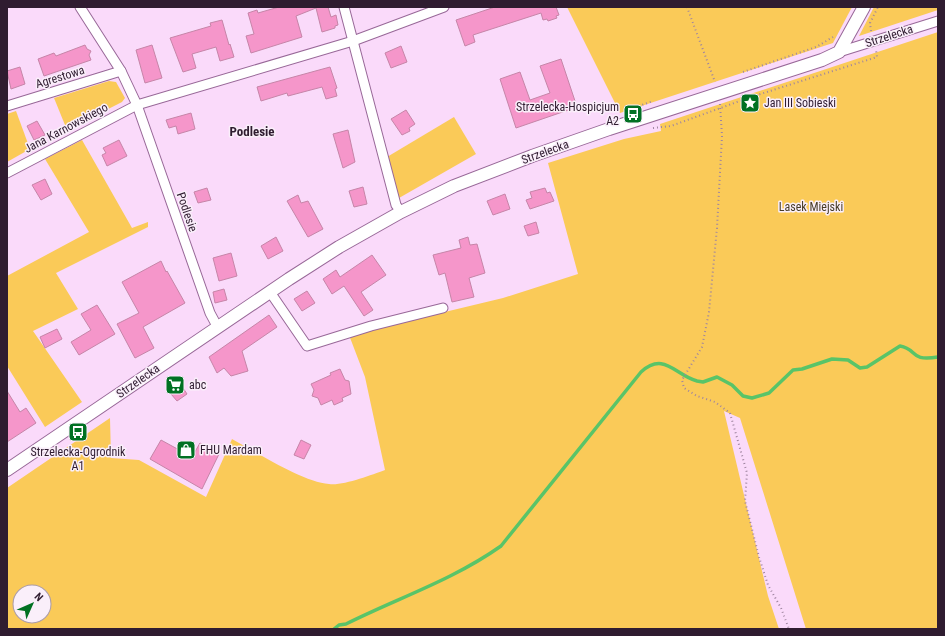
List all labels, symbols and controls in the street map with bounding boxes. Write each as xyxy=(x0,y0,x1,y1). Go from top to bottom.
street label: Strzelecka xyxy=(863,22,915,50)
street label: Agrestowa xyxy=(34,63,86,91)
place icon: Jan III Sobieski xyxy=(739,92,761,114)
place label: Jan III Sobieski xyxy=(764,96,836,110)
street label: Jana Karnowskiego xyxy=(22,100,110,156)
place label: Strzelecka-Hospicjum A2 xyxy=(516,100,619,128)
bus stop icon: Strzelecka-Hospicjum A2 xyxy=(622,103,644,125)
district label: Podlesie xyxy=(229,124,275,139)
street label: Strzelecka xyxy=(519,137,571,167)
street label: Podlesie xyxy=(174,190,200,234)
park label: Lasek Miejski xyxy=(779,200,843,214)
street label: Strzelecka xyxy=(114,361,162,401)
supermarket icon: abc xyxy=(164,374,186,396)
place label: abc xyxy=(189,378,207,392)
bus stop icon: Strzelecka-Ogrodnik A1 xyxy=(67,421,89,443)
shop icon: FHU Mardam xyxy=(175,439,197,461)
place label: FHU Mardam xyxy=(200,443,262,457)
place label: Strzelecka-Ogrodnik A1 xyxy=(31,445,126,473)
north arrow xyxy=(12,584,52,624)
text: N xyxy=(32,590,46,604)

